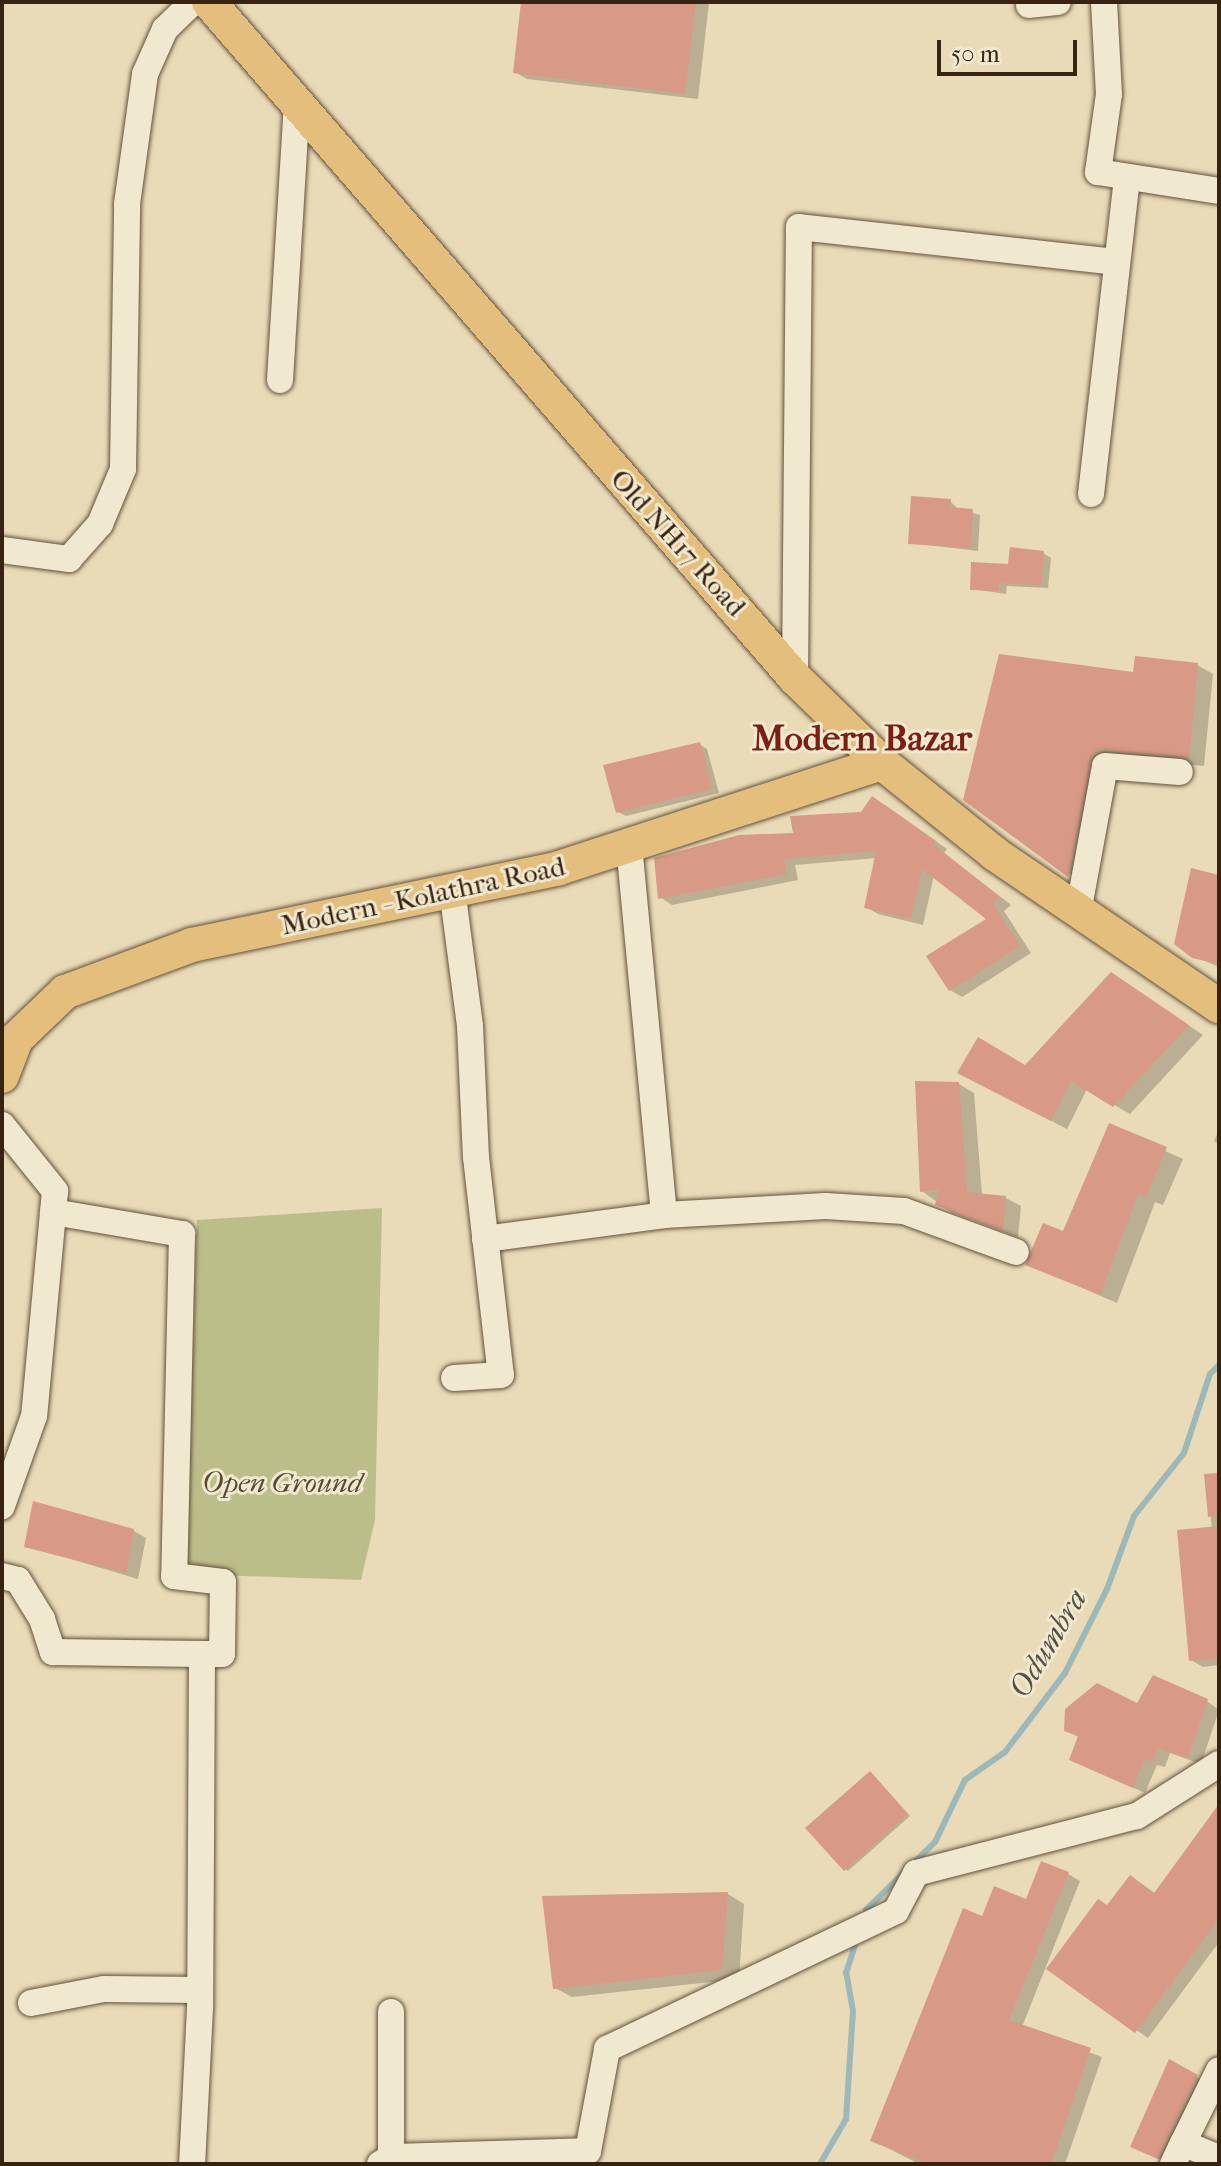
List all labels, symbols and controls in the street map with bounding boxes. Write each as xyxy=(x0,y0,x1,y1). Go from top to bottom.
scale bar xyxy=(941,24,1081,74)
text: 50 m xyxy=(951,40,1000,68)
street label: Old NH17 Road xyxy=(603,463,753,623)
district label: Modern Bazar xyxy=(752,717,972,761)
street label: Modern - Kolathra Road xyxy=(278,849,568,943)
park label: Open Ground xyxy=(202,1466,362,1500)
water label: Odumbra xyxy=(1002,1583,1096,1705)

